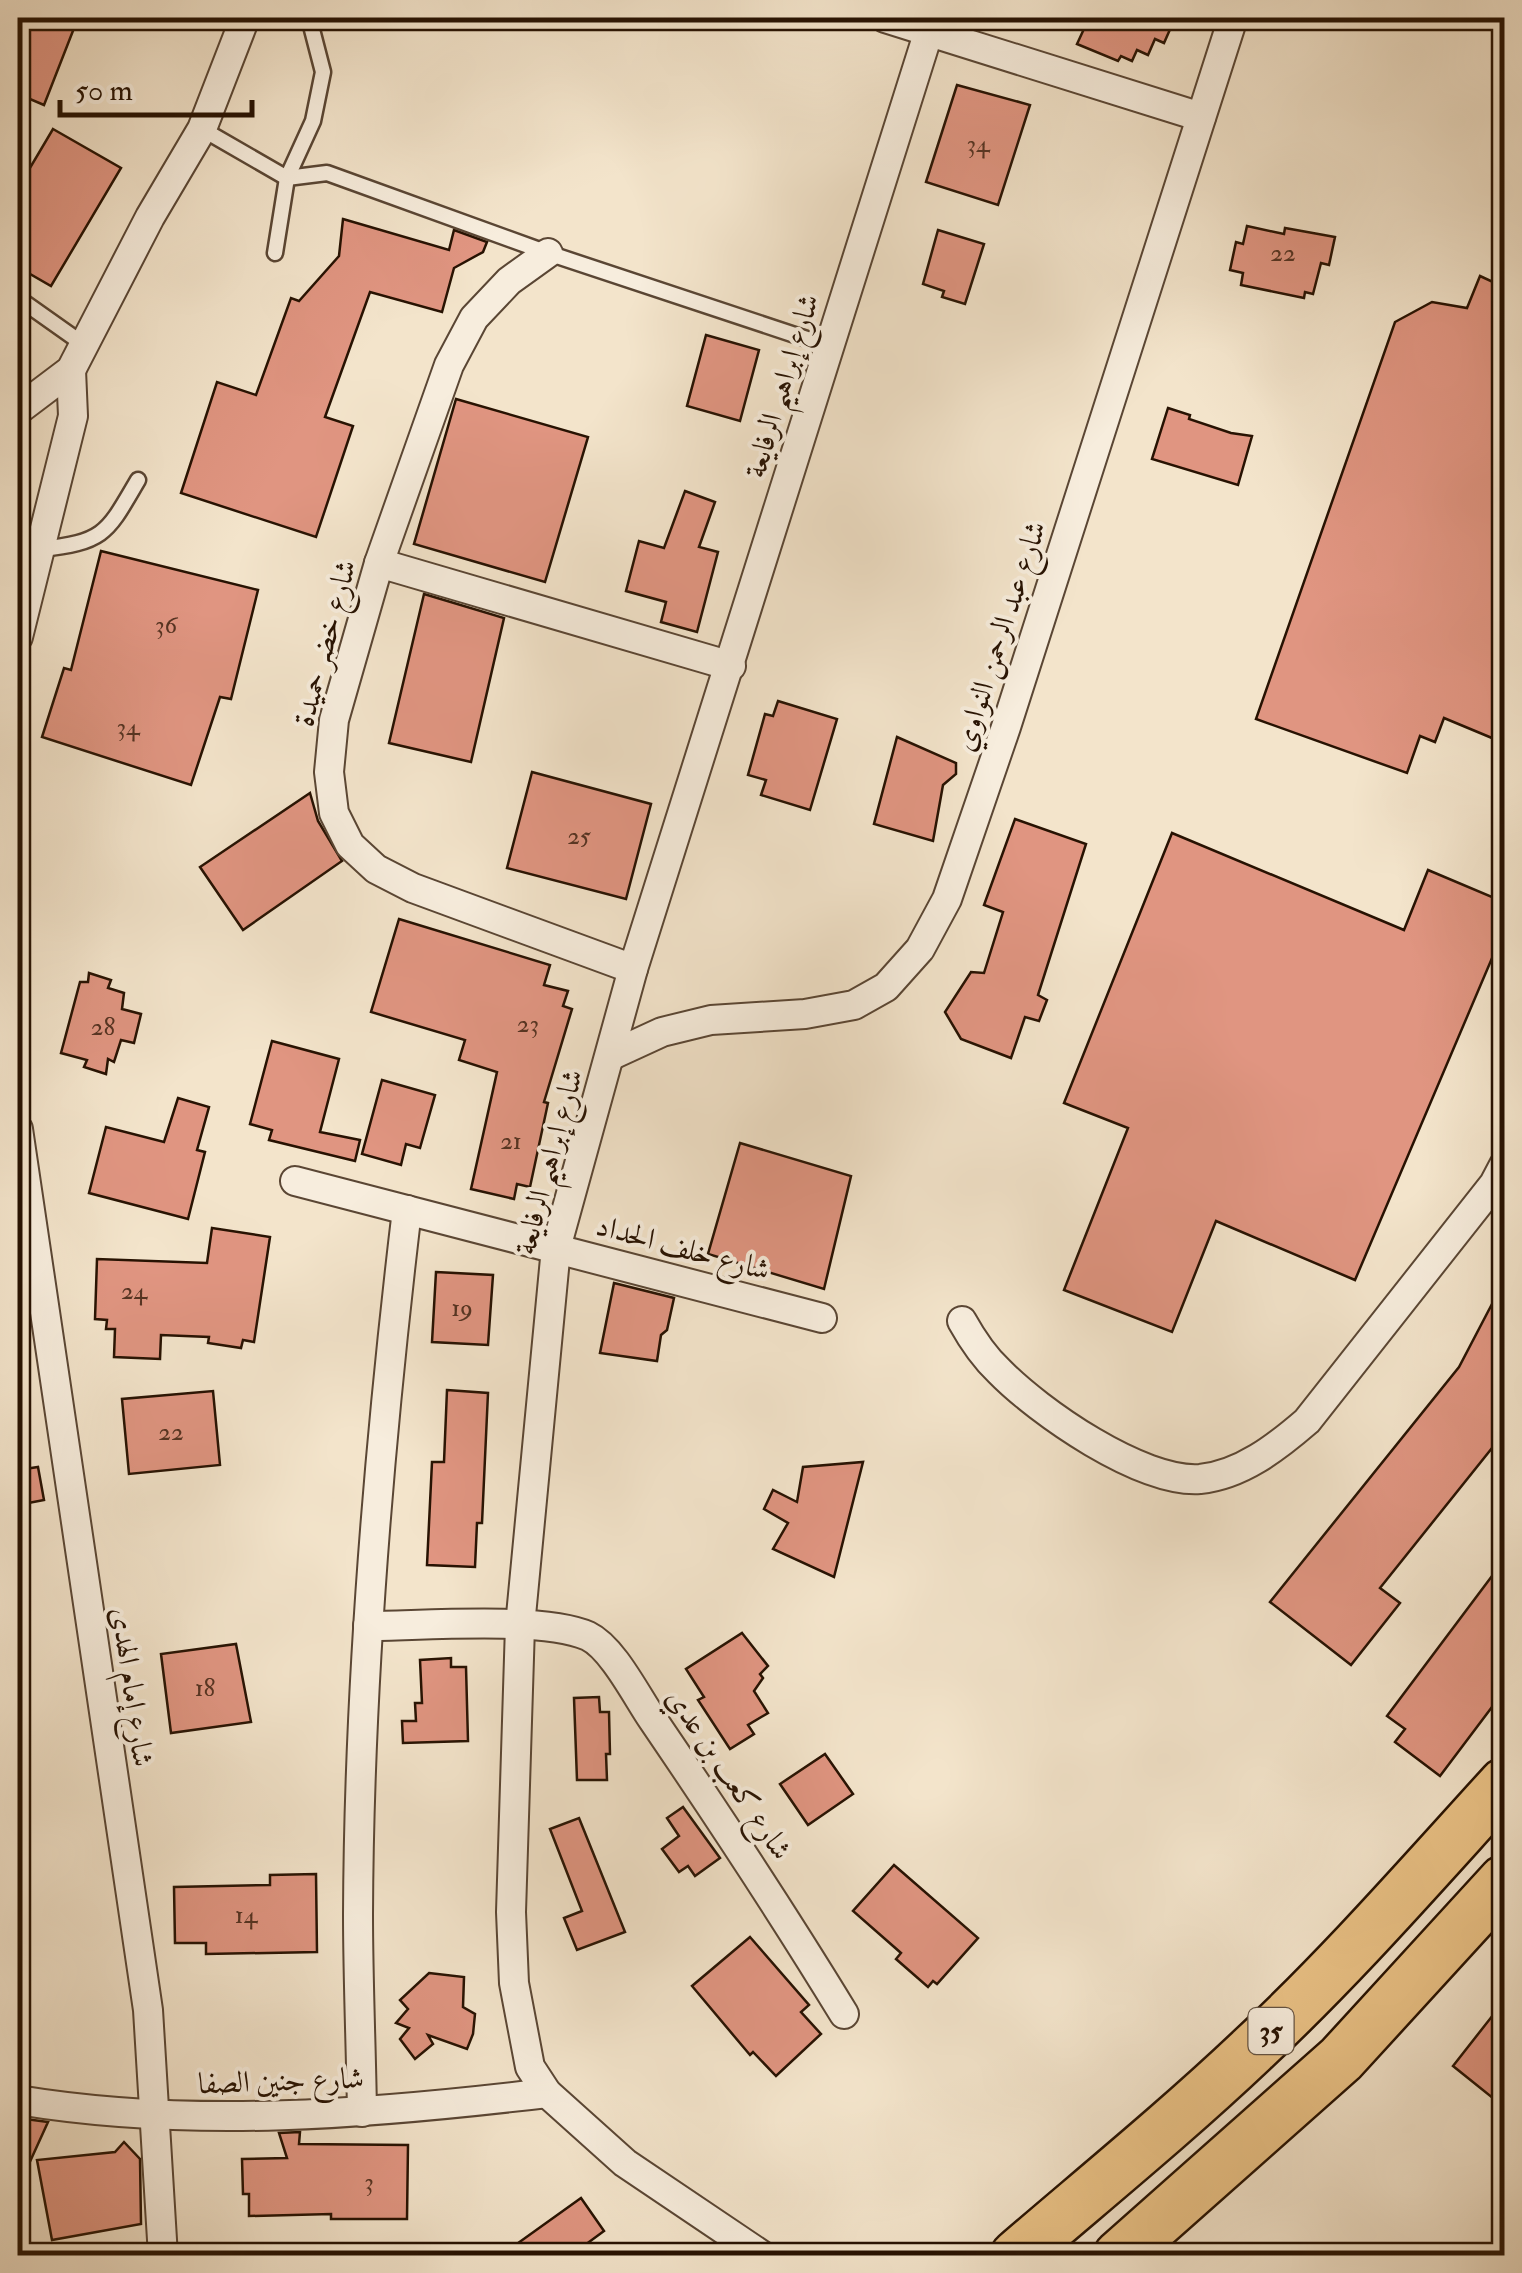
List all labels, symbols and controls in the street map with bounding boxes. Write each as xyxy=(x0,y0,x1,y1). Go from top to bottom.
scale bar xyxy=(60,55,252,117)
text: 50 m xyxy=(75,72,133,109)
house number: 34 xyxy=(967,129,991,160)
house number: 22 xyxy=(1270,238,1296,269)
street label: شارع إبراهيم الرفايعة xyxy=(736,290,837,485)
street label: شارع عبد الرحمن النواوي xyxy=(945,516,1060,758)
street label: شارع خضر حميدة xyxy=(285,556,371,732)
house number: 36 xyxy=(155,610,178,641)
house number: 34 xyxy=(117,712,141,743)
house number: 25 xyxy=(567,821,591,852)
house number: 23 xyxy=(517,1009,539,1040)
house number: 28 xyxy=(91,1012,115,1043)
street label: شارع إبراهيم الرفايعة xyxy=(506,1065,601,1261)
house number: 21 xyxy=(500,1126,522,1157)
street label: شارع خلف الحداد xyxy=(590,1207,774,1295)
house number: 24 xyxy=(121,1276,149,1307)
house number: 19 xyxy=(451,1293,473,1324)
house number: 22 xyxy=(158,1417,184,1448)
street label: شارع إمام الهدى xyxy=(96,1605,162,1770)
house number: 18 xyxy=(195,1673,216,1704)
street label: شارع كعب بن عدي xyxy=(653,1681,800,1870)
house number: 14 xyxy=(235,1900,259,1931)
road number: 35 xyxy=(1248,2008,1294,2054)
street label: شارع جنين الصفا xyxy=(197,2060,365,2108)
house number: 3 xyxy=(364,2167,374,2198)

